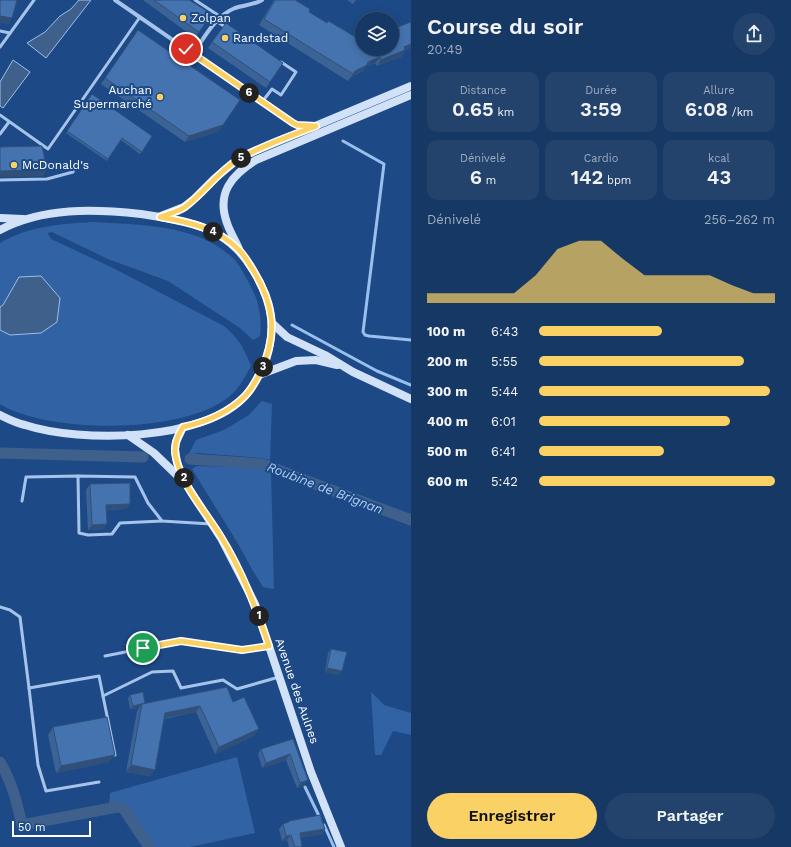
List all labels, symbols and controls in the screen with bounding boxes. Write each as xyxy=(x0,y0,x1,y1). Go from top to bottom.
place label: Zolpan xyxy=(191,11,231,25)
map controls xyxy=(355,12,399,56)
button: layers xyxy=(355,12,399,56)
marker: Zolpan xyxy=(178,13,188,23)
button: share xyxy=(733,13,775,55)
text: Course du soir xyxy=(427,14,583,39)
place label: Randstad xyxy=(233,31,288,45)
pin xyxy=(169,32,203,66)
marker: Randstad xyxy=(220,33,230,43)
icon: check xyxy=(175,38,197,60)
text: 20:49 xyxy=(427,42,462,57)
place label: Auchan Supermarché xyxy=(74,83,152,111)
pin: 6 xyxy=(239,83,259,103)
text: Distance xyxy=(460,84,506,97)
text: Durée xyxy=(585,84,617,97)
text: Allure xyxy=(703,84,735,97)
text: 6 xyxy=(246,86,252,99)
marker: Auchan Supermarché xyxy=(155,92,165,102)
text: 0.65 xyxy=(452,97,494,121)
text: 3:59 xyxy=(580,97,622,121)
text: 6:08 xyxy=(685,97,728,121)
text: km xyxy=(494,106,514,119)
text: /km xyxy=(728,106,753,119)
pin: 5 xyxy=(231,148,251,168)
text: 5 xyxy=(238,151,244,164)
text: Dénivelé xyxy=(460,152,506,165)
text: Cardio xyxy=(584,152,618,165)
text: kcal xyxy=(708,152,730,165)
place label: McDonald's xyxy=(22,158,89,172)
marker: McDonald's xyxy=(9,160,19,170)
text: 6 xyxy=(470,165,482,189)
text: 142 xyxy=(571,165,603,189)
text: 43 xyxy=(707,165,731,189)
text: m xyxy=(482,174,496,187)
text: bpm xyxy=(603,174,631,187)
text: Dénivelé xyxy=(427,212,481,227)
text: 256–262 m xyxy=(704,212,775,227)
pin: 4 xyxy=(203,222,223,242)
text: 4 xyxy=(209,225,217,238)
text: 100 m xyxy=(427,324,465,339)
text: 6:43 xyxy=(491,324,518,339)
text: 200 m xyxy=(427,354,467,369)
text: 5:55 xyxy=(491,354,518,369)
pin: 3 xyxy=(253,357,273,377)
text: 3 xyxy=(260,360,266,373)
text: 300 m xyxy=(427,384,467,399)
text: 5:44 xyxy=(491,384,518,399)
text: 400 m xyxy=(427,414,468,429)
text: 6:01 xyxy=(491,414,516,429)
text: 500 m xyxy=(427,444,467,459)
text: 6:41 xyxy=(491,444,516,459)
water label: Roubine de Brignan xyxy=(265,459,385,517)
pin: 2 xyxy=(174,468,194,488)
text: 2 xyxy=(181,471,187,484)
text: 600 m xyxy=(427,474,468,489)
text: 5:42 xyxy=(491,474,518,489)
pin: 1 xyxy=(249,606,269,626)
text: 1 xyxy=(257,609,261,622)
pin xyxy=(126,631,160,665)
street label: Avenue des Aulnes xyxy=(272,636,322,746)
icon: arrive xyxy=(132,637,154,659)
button: Enregistrer xyxy=(427,793,597,839)
button: Partager xyxy=(605,793,775,839)
scale bar xyxy=(12,819,91,838)
text: 50 m xyxy=(18,821,45,834)

